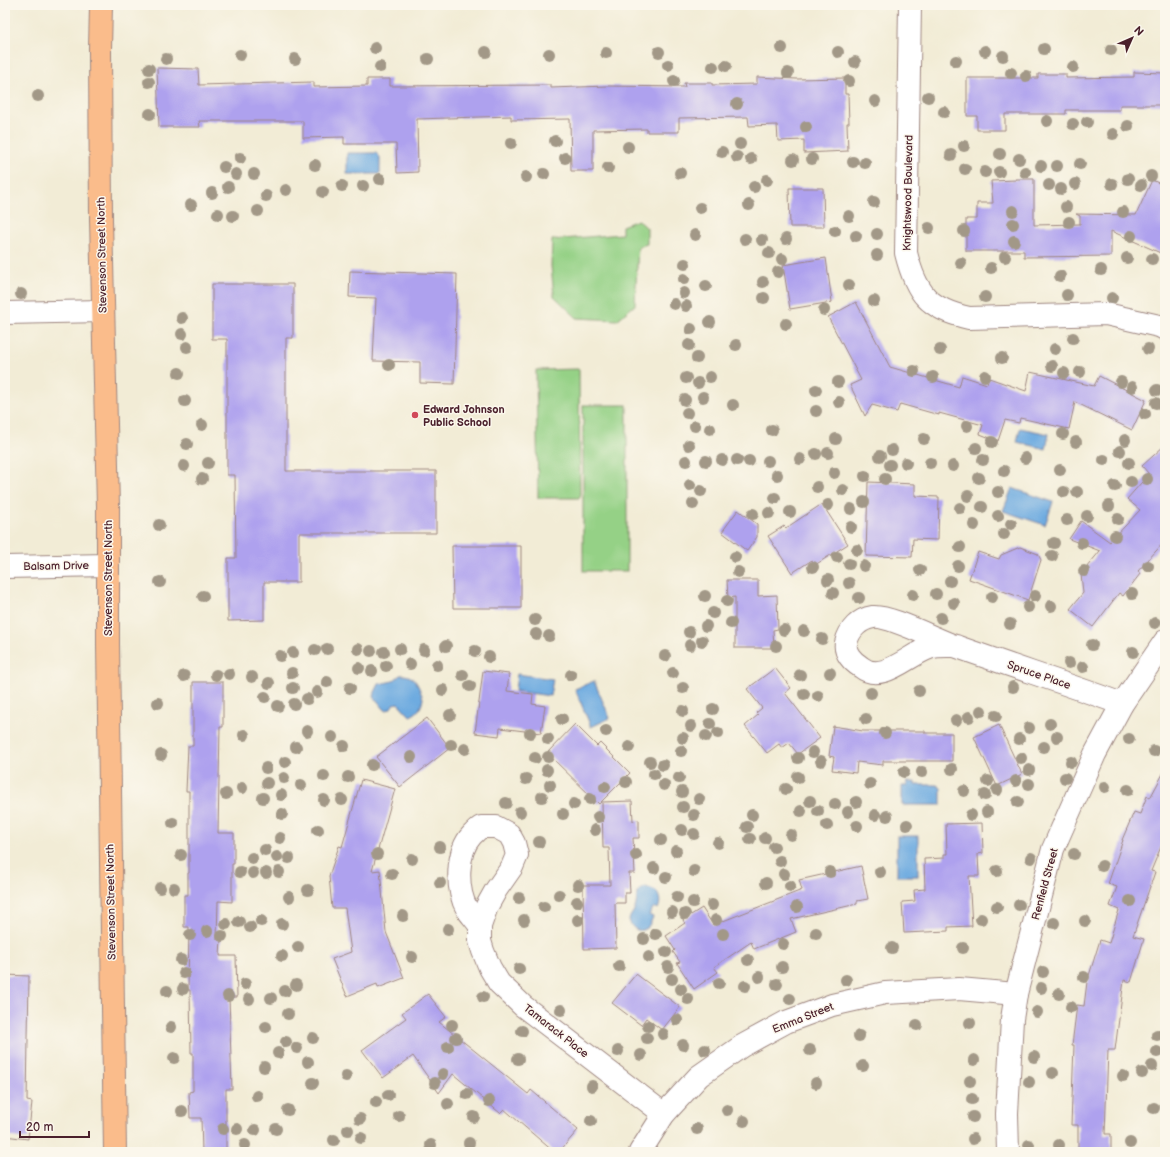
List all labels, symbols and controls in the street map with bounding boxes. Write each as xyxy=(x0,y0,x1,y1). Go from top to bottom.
north arrow xyxy=(1112,18,1152,58)
text: N xyxy=(1131,24,1146,39)
street label: Knightswood Boulevard xyxy=(900,135,916,251)
street label: Stevenson Street North xyxy=(94,197,110,313)
place label: Edward Johnson Public School xyxy=(423,403,505,429)
marker: Edward Johnson Public School xyxy=(410,410,420,420)
street label: Stevenson Street North xyxy=(102,520,115,636)
street label: Balsam Drive xyxy=(23,559,89,573)
street label: Spruce Place xyxy=(1006,658,1073,692)
street label: Stevenson Street North xyxy=(103,844,119,960)
street label: Renfield Street xyxy=(1029,846,1061,921)
street label: Emma Street xyxy=(771,1000,836,1036)
street label: Tamarack Place xyxy=(521,1002,592,1061)
scale bar xyxy=(20,1113,89,1139)
text: 20 m xyxy=(26,1120,53,1135)

